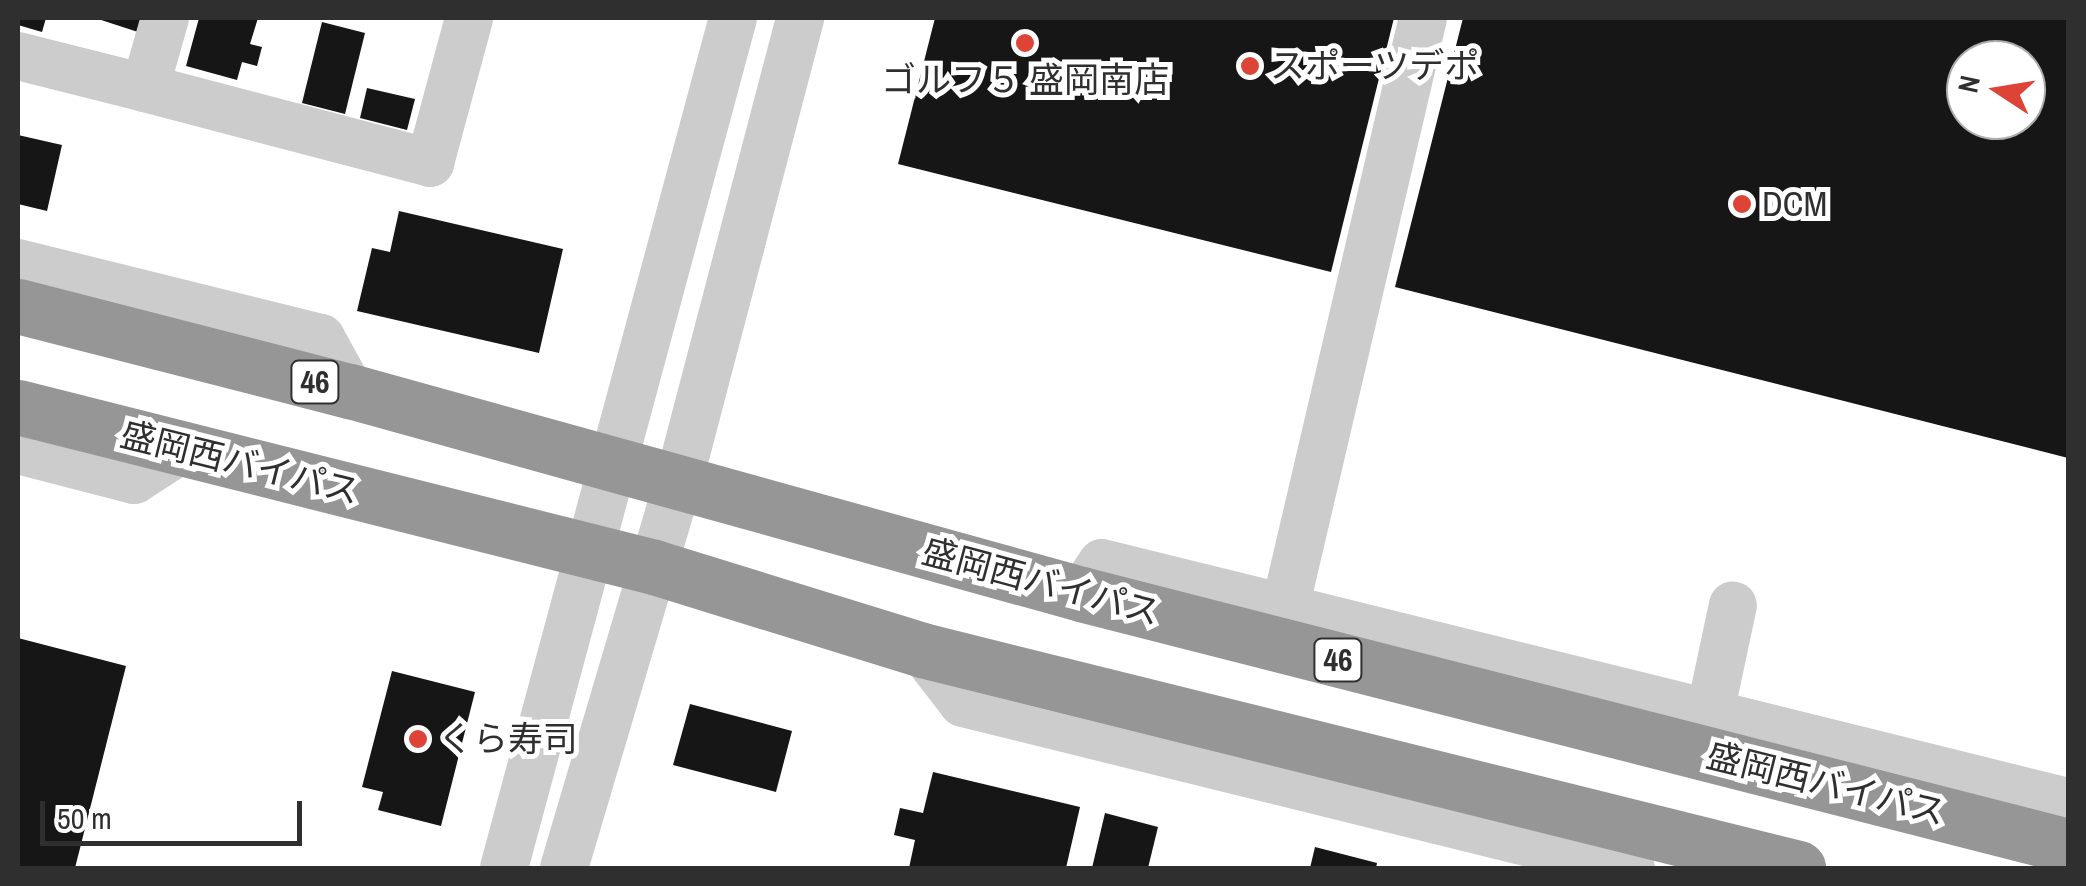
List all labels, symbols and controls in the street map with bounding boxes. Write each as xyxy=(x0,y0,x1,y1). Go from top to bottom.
marker: ゴルフ５ 盛岡南店 xyxy=(1014,32,1036,54)
north arrow xyxy=(1946,40,2046,140)
place label: スポーツデポ xyxy=(1270,45,1480,87)
marker: スポーツデポ xyxy=(1239,55,1261,77)
place label: ゴルフ５ 盛岡南店 xyxy=(881,59,1169,101)
text: N xyxy=(1948,72,1989,96)
place label: DCM xyxy=(1762,183,1827,225)
marker: DCM xyxy=(1731,193,1753,215)
road number: 46 xyxy=(290,355,340,409)
street label: 盛岡西バイパス xyxy=(116,413,364,513)
street label: 盛岡西バイパス xyxy=(917,530,1165,634)
road number: 46 xyxy=(1313,633,1363,687)
place label: くら寿司 xyxy=(438,718,578,760)
marker: くら寿司 xyxy=(407,728,429,750)
street label: 盛岡西バイパス xyxy=(1702,734,1950,834)
scale bar xyxy=(45,781,308,843)
text: 50 m xyxy=(57,798,112,838)

